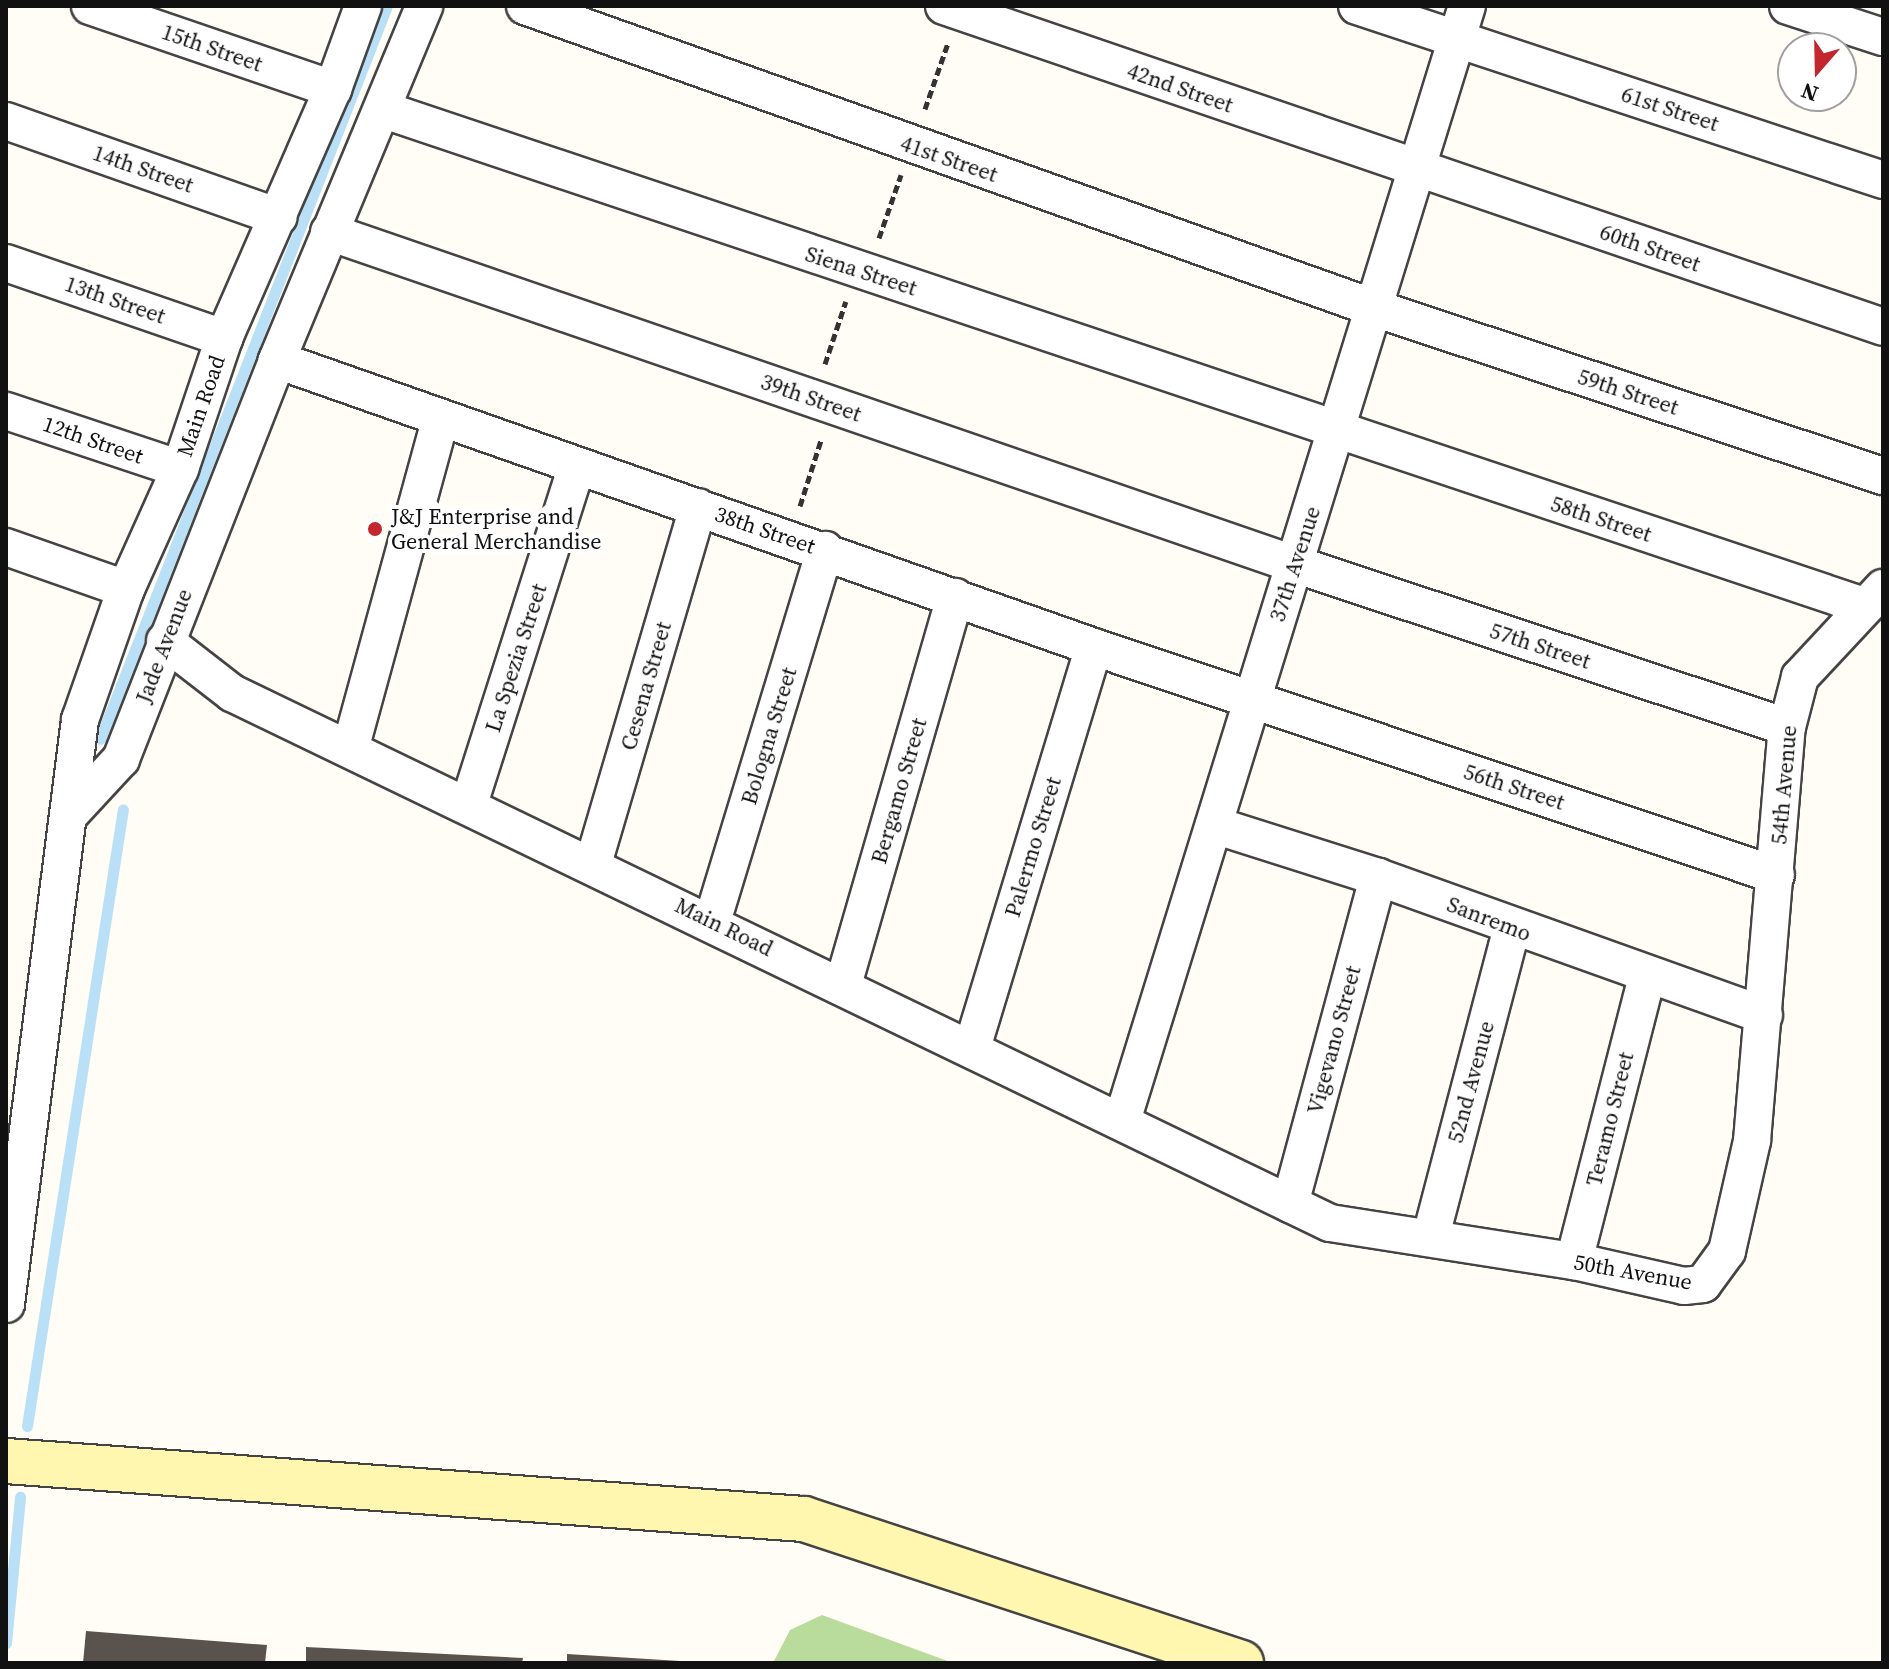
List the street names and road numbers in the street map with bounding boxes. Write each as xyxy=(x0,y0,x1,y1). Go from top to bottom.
street label: 15th Street xyxy=(158,19,266,77)
street label: 42nd Street xyxy=(1124,58,1236,118)
street label: 61st Street xyxy=(1618,81,1722,137)
street label: 41st Street xyxy=(897,130,1001,188)
street label: 14th Street xyxy=(89,140,197,198)
street label: 60th Street xyxy=(1596,219,1704,277)
street label: Siena Street xyxy=(802,241,920,301)
street label: 13th Street xyxy=(61,271,169,329)
street label: Main Road xyxy=(171,352,231,460)
street label: 59th Street xyxy=(1574,363,1682,421)
street label: 39th Street xyxy=(757,369,865,427)
street label: 12th Street xyxy=(39,411,147,469)
street label: 58th Street xyxy=(1547,490,1655,548)
street label: 38th Street xyxy=(711,501,819,559)
street label: 37th Avenue xyxy=(1264,503,1326,625)
street label: La Spezia Street xyxy=(480,581,552,735)
street label: Jade Avenue xyxy=(130,585,198,707)
street label: 57th Street xyxy=(1486,617,1594,675)
street label: Cesena Street xyxy=(615,619,677,753)
street label: Bologna Street xyxy=(736,664,802,808)
street label: Bergamo Street xyxy=(866,715,932,867)
street label: 54th Avenue xyxy=(1766,724,1802,846)
street label: 56th Street xyxy=(1460,758,1568,816)
street label: Palermo Street xyxy=(999,774,1067,920)
street label: Sanremo xyxy=(1443,891,1535,947)
street label: Main Road xyxy=(671,892,777,962)
street label: Vigevano Street xyxy=(1302,963,1366,1117)
street label: 52nd Avenue xyxy=(1442,1018,1500,1146)
street label: Teramo Street xyxy=(1581,1049,1639,1189)
street label: 50th Avenue xyxy=(1572,1249,1694,1295)

